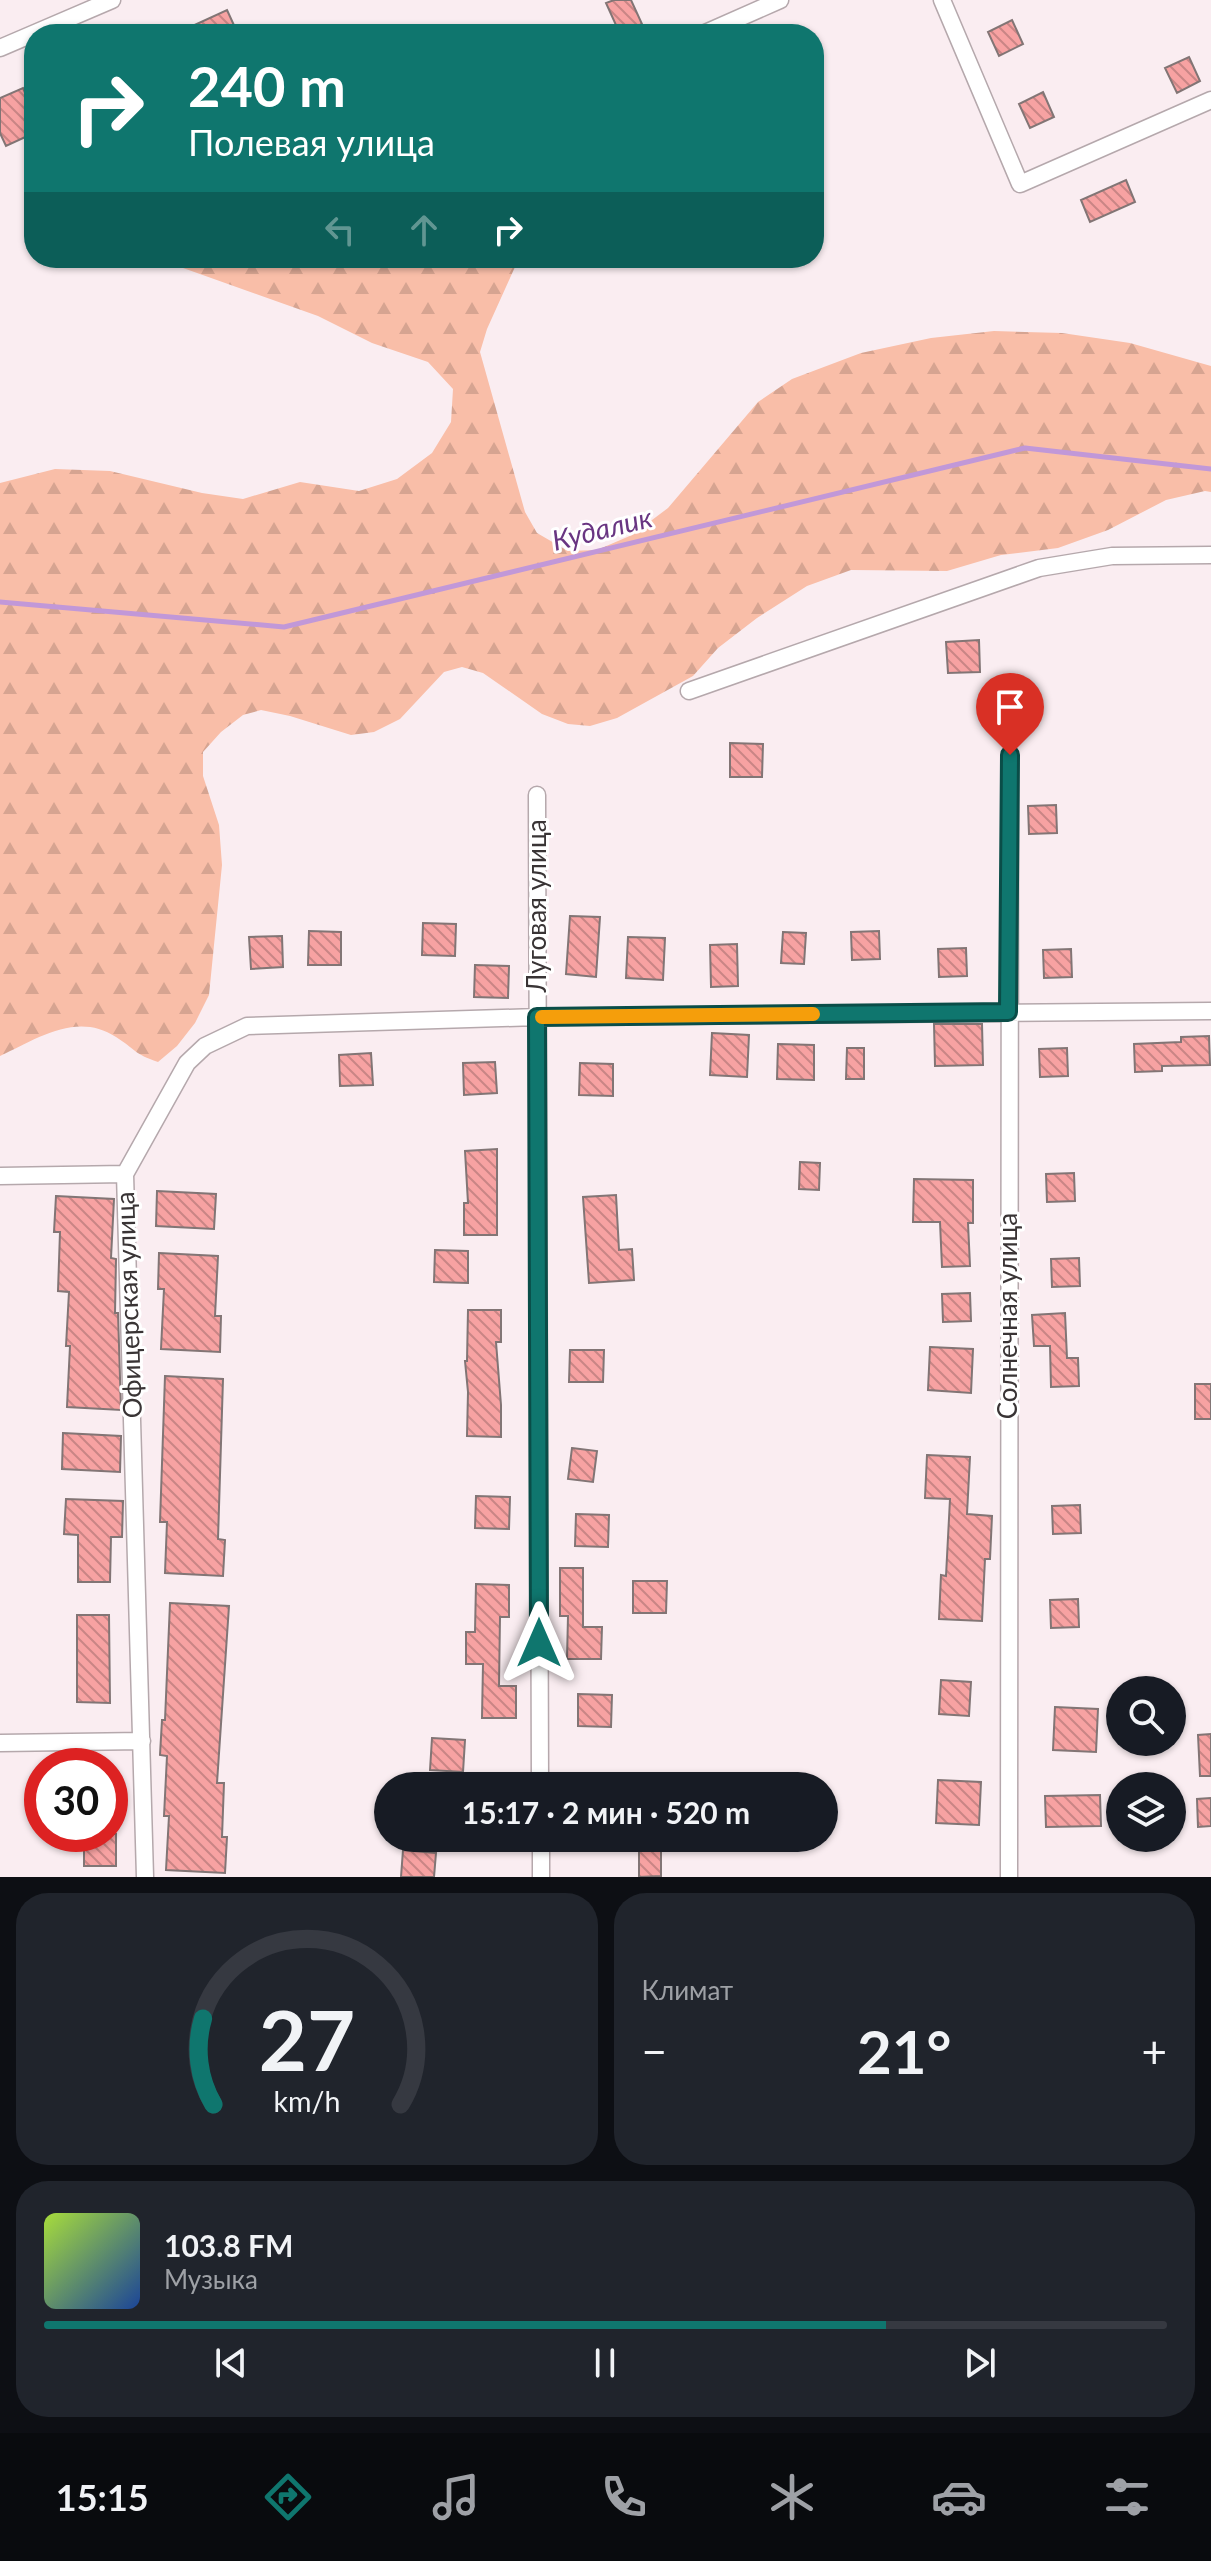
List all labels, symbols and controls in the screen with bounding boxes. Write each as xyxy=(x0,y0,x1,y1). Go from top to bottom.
text: 240 m xyxy=(188,52,346,119)
icon: right xyxy=(56,56,160,160)
text: Полевая улица xyxy=(188,120,435,164)
icon: left xyxy=(318,208,362,252)
icon: ahead xyxy=(402,208,446,252)
icon: right xyxy=(486,208,530,252)
water label: Кудалик xyxy=(548,499,656,557)
pin xyxy=(976,673,1044,755)
icon: arrive xyxy=(988,685,1032,729)
street label: Луговая улица xyxy=(520,819,552,994)
street label: Офицерская улица xyxy=(108,1191,148,1419)
street label: Солнечная улица xyxy=(991,1213,1023,1419)
position arrow xyxy=(497,1601,581,1685)
map controls xyxy=(1106,1676,1186,1852)
button: search xyxy=(1106,1676,1186,1756)
speed limit sign: 30 xyxy=(24,1748,128,1852)
button: layers xyxy=(1106,1772,1186,1852)
text: 15:17 · 2 мин · 520 m xyxy=(462,1794,750,1830)
text: Климат xyxy=(642,1974,733,2006)
text: 27 xyxy=(259,1989,355,2089)
text: 21° xyxy=(857,2015,952,2087)
text: − xyxy=(642,2025,667,2077)
text: + xyxy=(1141,2025,1167,2077)
text: km/h xyxy=(273,2084,340,2118)
text: 103.8 FM xyxy=(164,2227,293,2263)
text: Музыка xyxy=(164,2263,258,2295)
icon: previous xyxy=(209,2341,253,2385)
icon: pause xyxy=(583,2341,627,2385)
icon: next xyxy=(958,2341,1002,2385)
icon: directions xyxy=(260,2469,316,2525)
icon: music xyxy=(428,2469,484,2525)
icon: phone xyxy=(596,2469,652,2525)
icon: climate xyxy=(764,2469,820,2525)
icon: car xyxy=(931,2469,987,2525)
icon: filters xyxy=(1099,2469,1155,2525)
text: 15:15 xyxy=(56,2475,149,2519)

